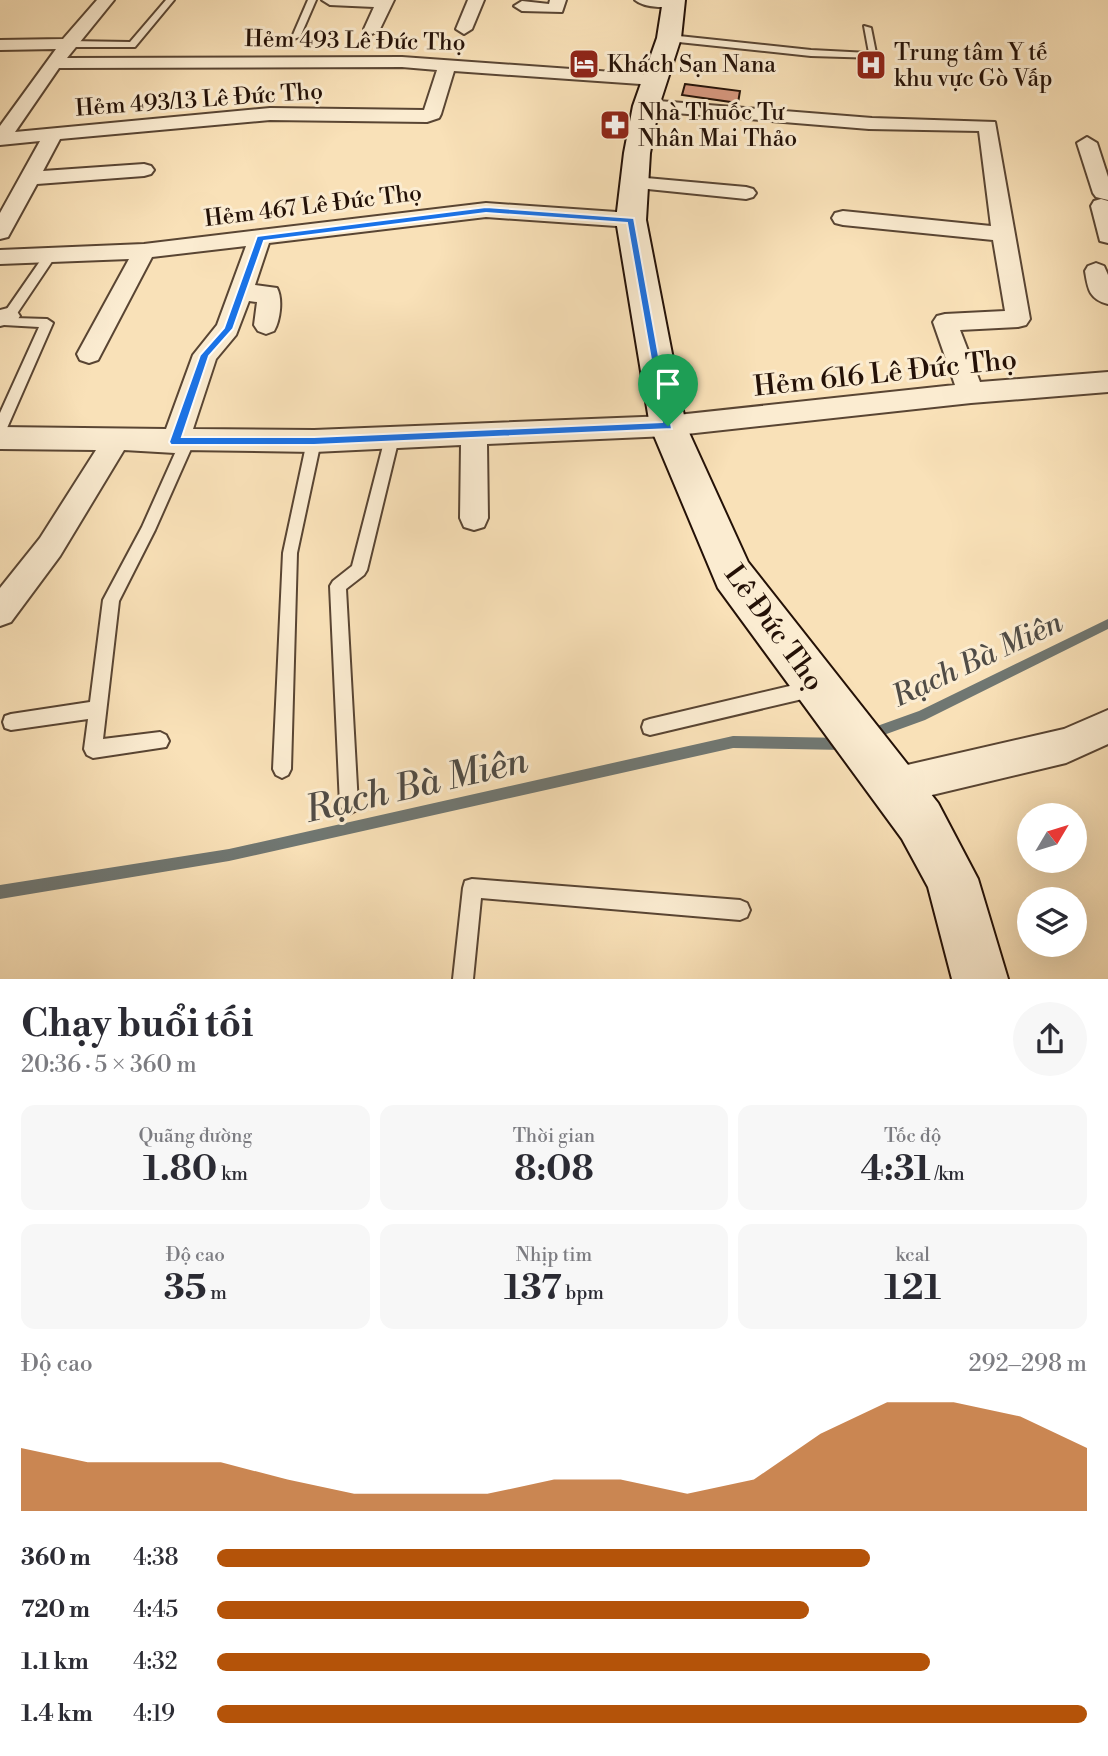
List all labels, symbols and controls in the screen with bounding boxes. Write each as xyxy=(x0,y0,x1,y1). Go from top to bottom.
street label: Hẻm 493 Lê Đức Thọ xyxy=(244,25,466,57)
place label: Trung tâm Y tế khu vực Gò Vấp xyxy=(894,39,1053,93)
hotel icon: Khách Sạn Nana xyxy=(567,47,601,81)
hospital icon: Trung tâm Y tế khu vực Gò Vấp xyxy=(854,48,888,82)
place label: Khách Sạn Nana xyxy=(607,51,776,79)
street label: Hẻm 493/13 Lê Đức Thọ xyxy=(74,77,324,123)
place label: Nhà Thuốc Tư Nhân Mai Thảo xyxy=(638,99,797,153)
pharmacy icon: Nhà Thuốc Tư Nhân Mai Thảo xyxy=(598,108,632,142)
street label: Hẻm 467 Lê Đức Thọ xyxy=(203,179,424,233)
street label: Hẻm 616 Lê Đức Thọ xyxy=(752,342,1019,405)
pin xyxy=(638,354,698,426)
icon: arrive xyxy=(649,365,687,403)
street label: Lê Đức Thọ xyxy=(716,558,831,698)
water label: Rạch Bà Miên xyxy=(885,604,1069,716)
water label: Rạch Bà Miên xyxy=(300,738,532,834)
north arrow xyxy=(1017,803,1087,873)
map controls xyxy=(1017,803,1087,957)
button: layers xyxy=(1017,887,1087,957)
text: Chạy buổi tối xyxy=(21,1001,253,1048)
button: share xyxy=(1013,1002,1087,1076)
text: 20:36 · 5 × 360 m xyxy=(21,1051,197,1079)
text: Quãng đường xyxy=(138,1124,252,1148)
text: Thời gian xyxy=(513,1124,595,1148)
text: Tốc độ xyxy=(884,1124,941,1148)
text: 1.80 xyxy=(143,1148,217,1191)
text: 8:08 xyxy=(514,1148,594,1191)
text: 4:31 xyxy=(861,1148,931,1191)
text: km xyxy=(217,1162,248,1186)
text: /km xyxy=(931,1162,965,1186)
text: Độ cao xyxy=(166,1243,225,1267)
text: Nhịp tim xyxy=(516,1243,592,1267)
text: kcal xyxy=(895,1243,930,1267)
text: 35 xyxy=(164,1267,206,1310)
text: 137 xyxy=(504,1267,562,1310)
text: 121 xyxy=(884,1267,941,1310)
text: m xyxy=(206,1281,227,1305)
text: bpm xyxy=(562,1281,604,1305)
text: Độ cao xyxy=(21,1350,93,1378)
text: 292–298 m xyxy=(968,1350,1087,1378)
text: 360 m xyxy=(21,1544,91,1572)
text: 4:38 xyxy=(133,1544,179,1572)
text: 720 m xyxy=(21,1596,90,1624)
text: 4:45 xyxy=(133,1596,178,1624)
text: 1.1 km xyxy=(21,1648,89,1676)
text: 4:32 xyxy=(133,1648,178,1676)
text: 1.4 km xyxy=(21,1700,93,1728)
text: 4:19 xyxy=(133,1700,175,1728)

